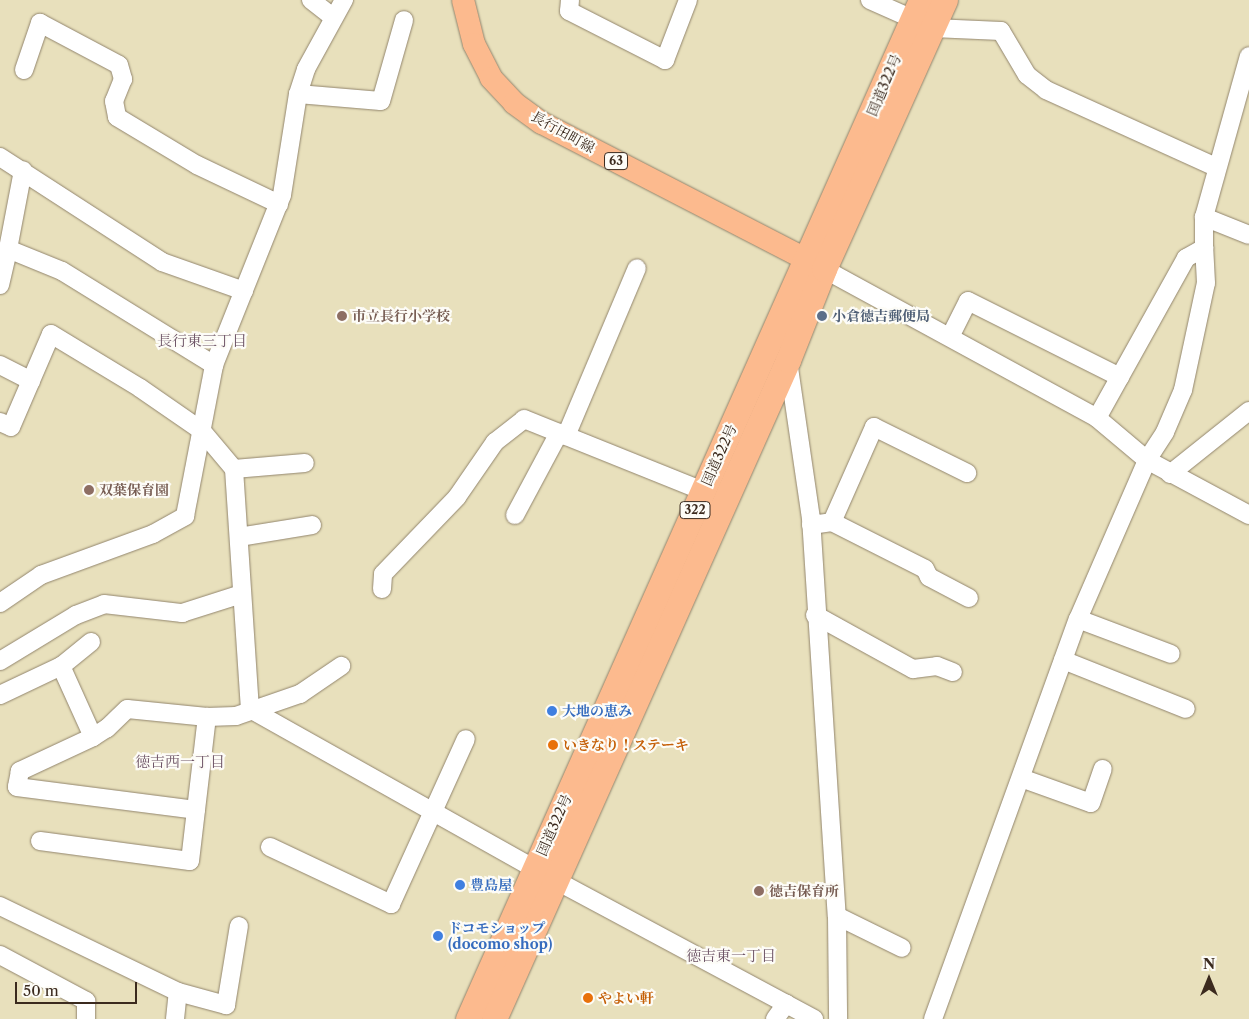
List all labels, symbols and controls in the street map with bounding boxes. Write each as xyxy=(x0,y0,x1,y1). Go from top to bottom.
street label: 国道322号 xyxy=(863,51,905,119)
street label: 長行田町線 xyxy=(528,108,598,156)
road number: 63 xyxy=(604,152,628,170)
place label: 市立長行小学校 xyxy=(352,308,450,324)
place label: 小倉徳吉郵便局 xyxy=(832,308,930,324)
marker: 市立長行小学校 xyxy=(336,310,348,322)
marker: 小倉徳吉郵便局 xyxy=(816,310,828,322)
district label: 長行東三丁目 xyxy=(157,332,247,350)
street label: 国道322号 xyxy=(698,422,740,488)
place label: 双葉保育園 xyxy=(99,482,169,498)
marker: 双葉保育園 xyxy=(83,484,95,496)
road number: 322 xyxy=(679,500,711,520)
place label: 大地の恵み xyxy=(562,703,632,719)
marker: 大地の恵み xyxy=(546,705,558,717)
place label: いきなり！ステーキ xyxy=(563,737,689,753)
marker: いきなり！ステーキ xyxy=(547,739,559,751)
district label: 徳吉西一丁目 xyxy=(135,753,225,771)
street label: 国道322号 xyxy=(533,792,575,858)
place label: 豊島屋 xyxy=(470,877,512,893)
marker: 豊島屋 xyxy=(454,879,466,891)
place label: 徳吉保育所 xyxy=(769,883,839,899)
marker: 徳吉保育所 xyxy=(753,885,765,897)
place label: ドコモショップ (docomo shop) xyxy=(448,920,552,952)
marker: ドコモショップ (docomo shop) xyxy=(432,930,444,942)
district label: 徳吉東一丁目 xyxy=(686,947,776,965)
north arrow xyxy=(1184,954,1234,1004)
text: N xyxy=(1203,955,1215,973)
scale bar xyxy=(18,972,140,1004)
text: 50 m xyxy=(23,981,59,1000)
place label: やよい軒 xyxy=(598,990,654,1006)
marker: やよい軒 xyxy=(582,992,594,1004)

